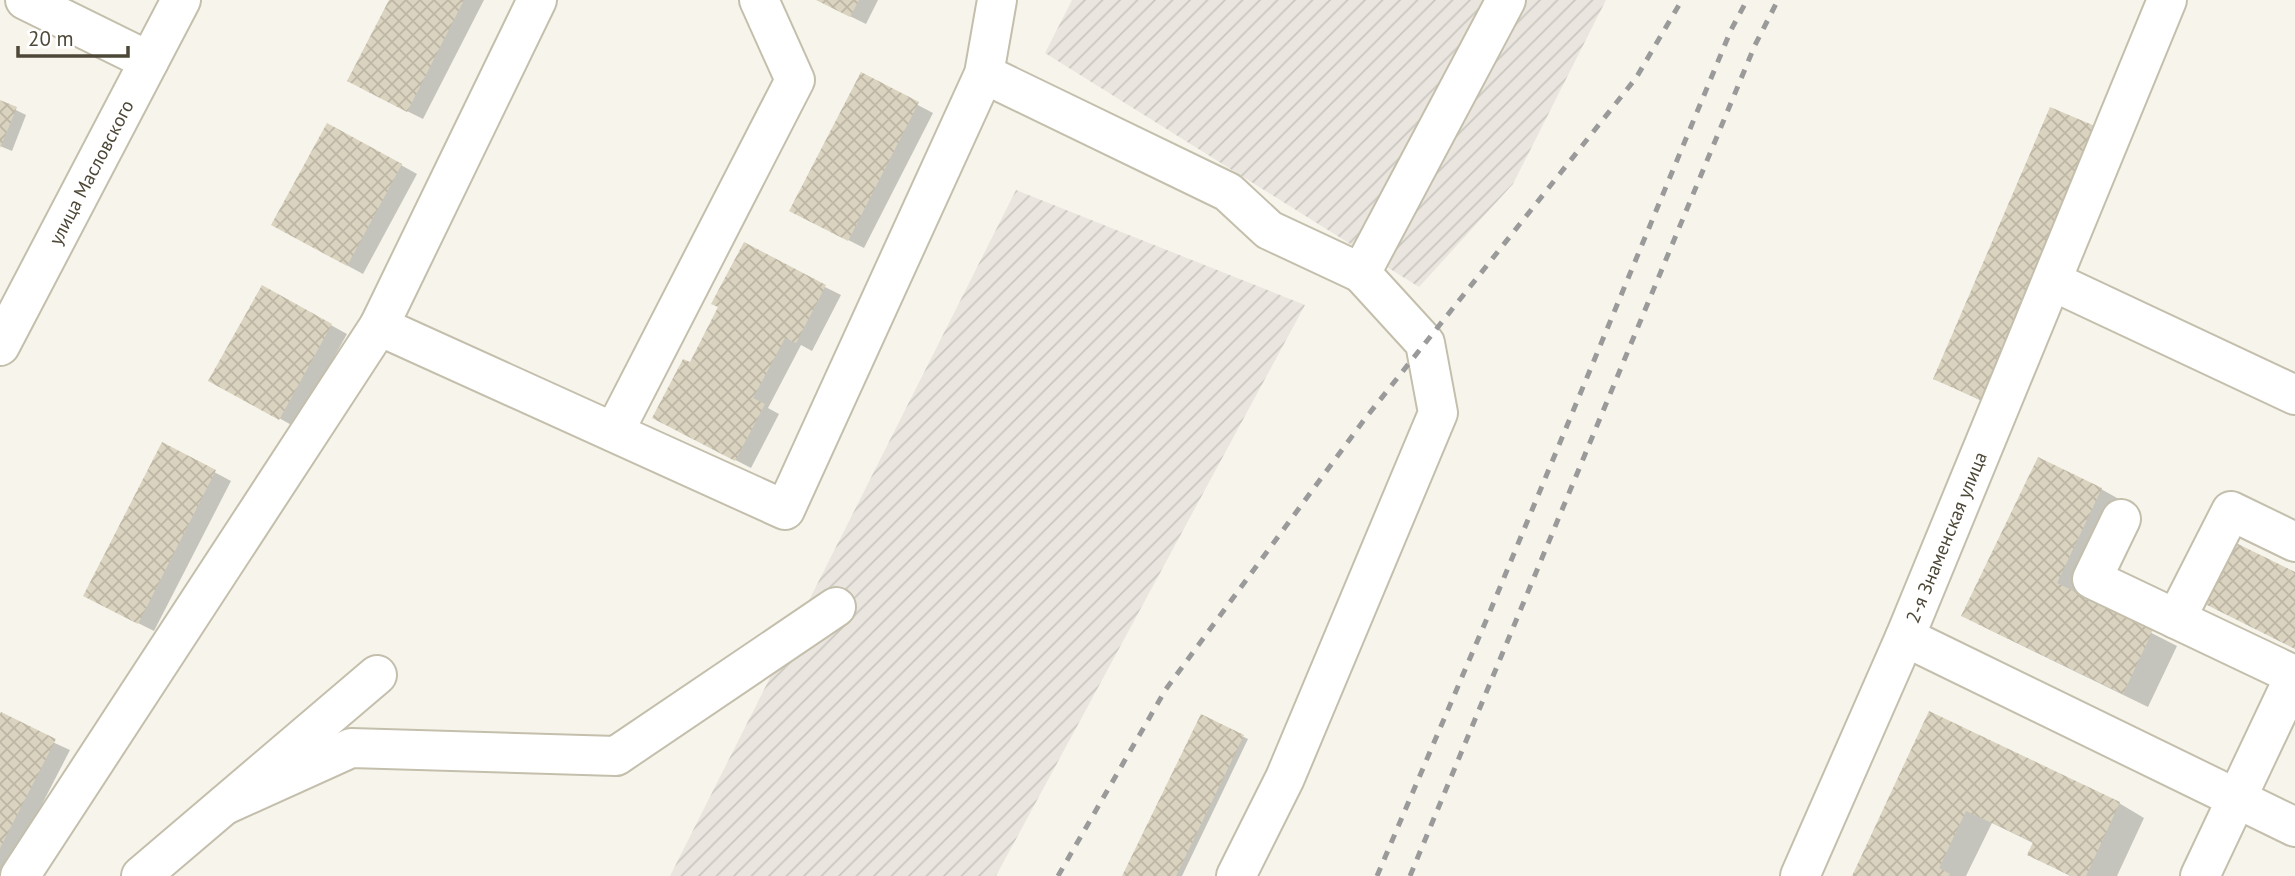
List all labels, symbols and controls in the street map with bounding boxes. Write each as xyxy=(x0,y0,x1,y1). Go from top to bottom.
scale bar xyxy=(18,14,128,58)
text: 20 m xyxy=(28,25,74,52)
street label: улица Масловского xyxy=(43,96,139,249)
street label: 2-я Знаменская улица xyxy=(1900,448,1992,626)

